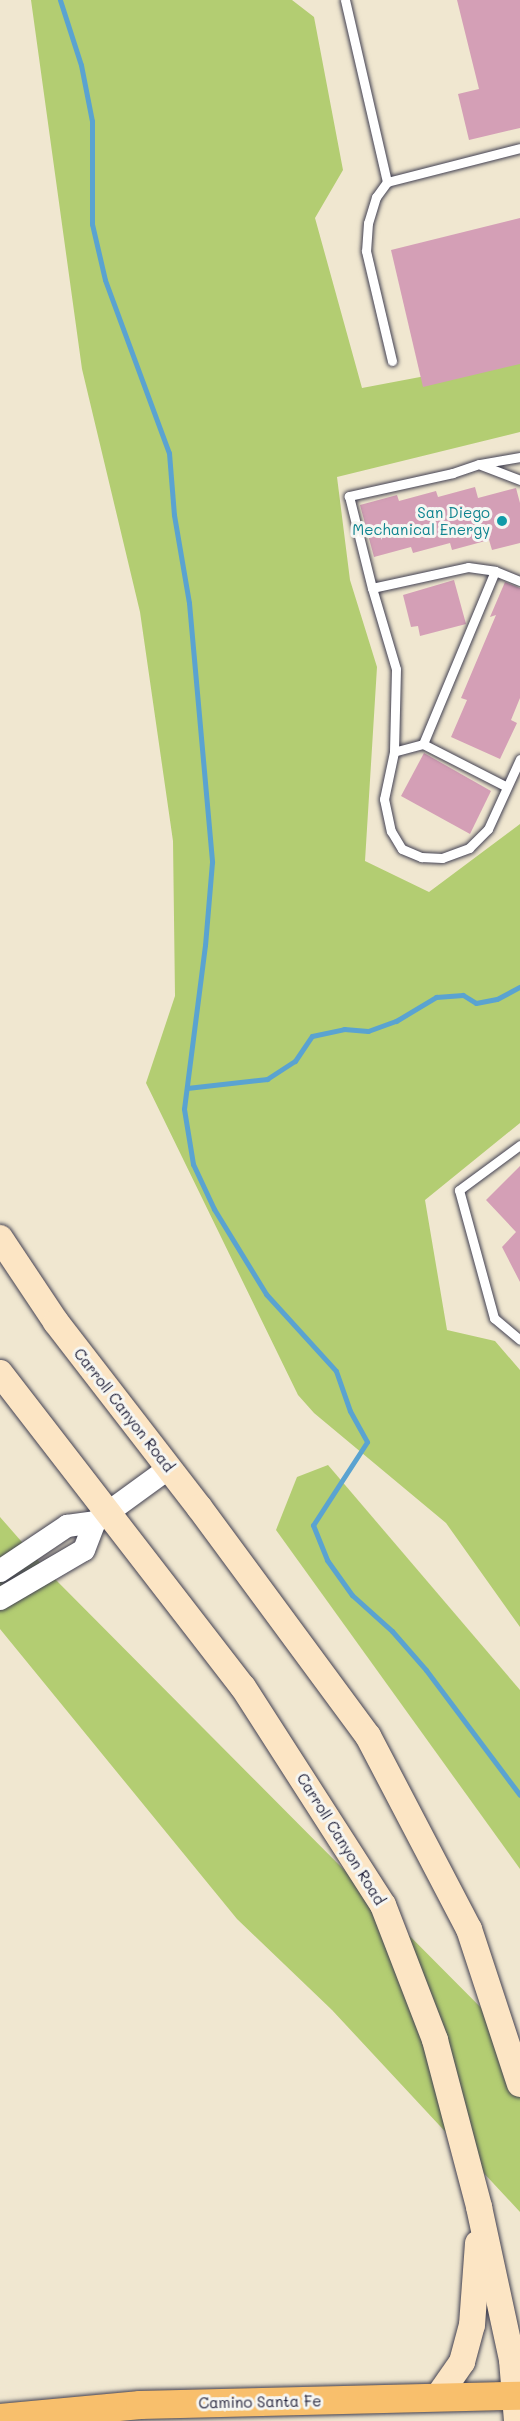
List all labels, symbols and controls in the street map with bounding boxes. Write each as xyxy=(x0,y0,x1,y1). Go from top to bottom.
place label: San Diego Mechanical Energy xyxy=(352,503,490,538)
marker: San Diego Mechanical Energy xyxy=(495,514,509,528)
street label: Carroll Canyon Road xyxy=(70,1345,178,1475)
street label: Carroll Canyon Road xyxy=(293,1770,389,1908)
street label: Camino Santa Fe xyxy=(198,2392,322,2412)

